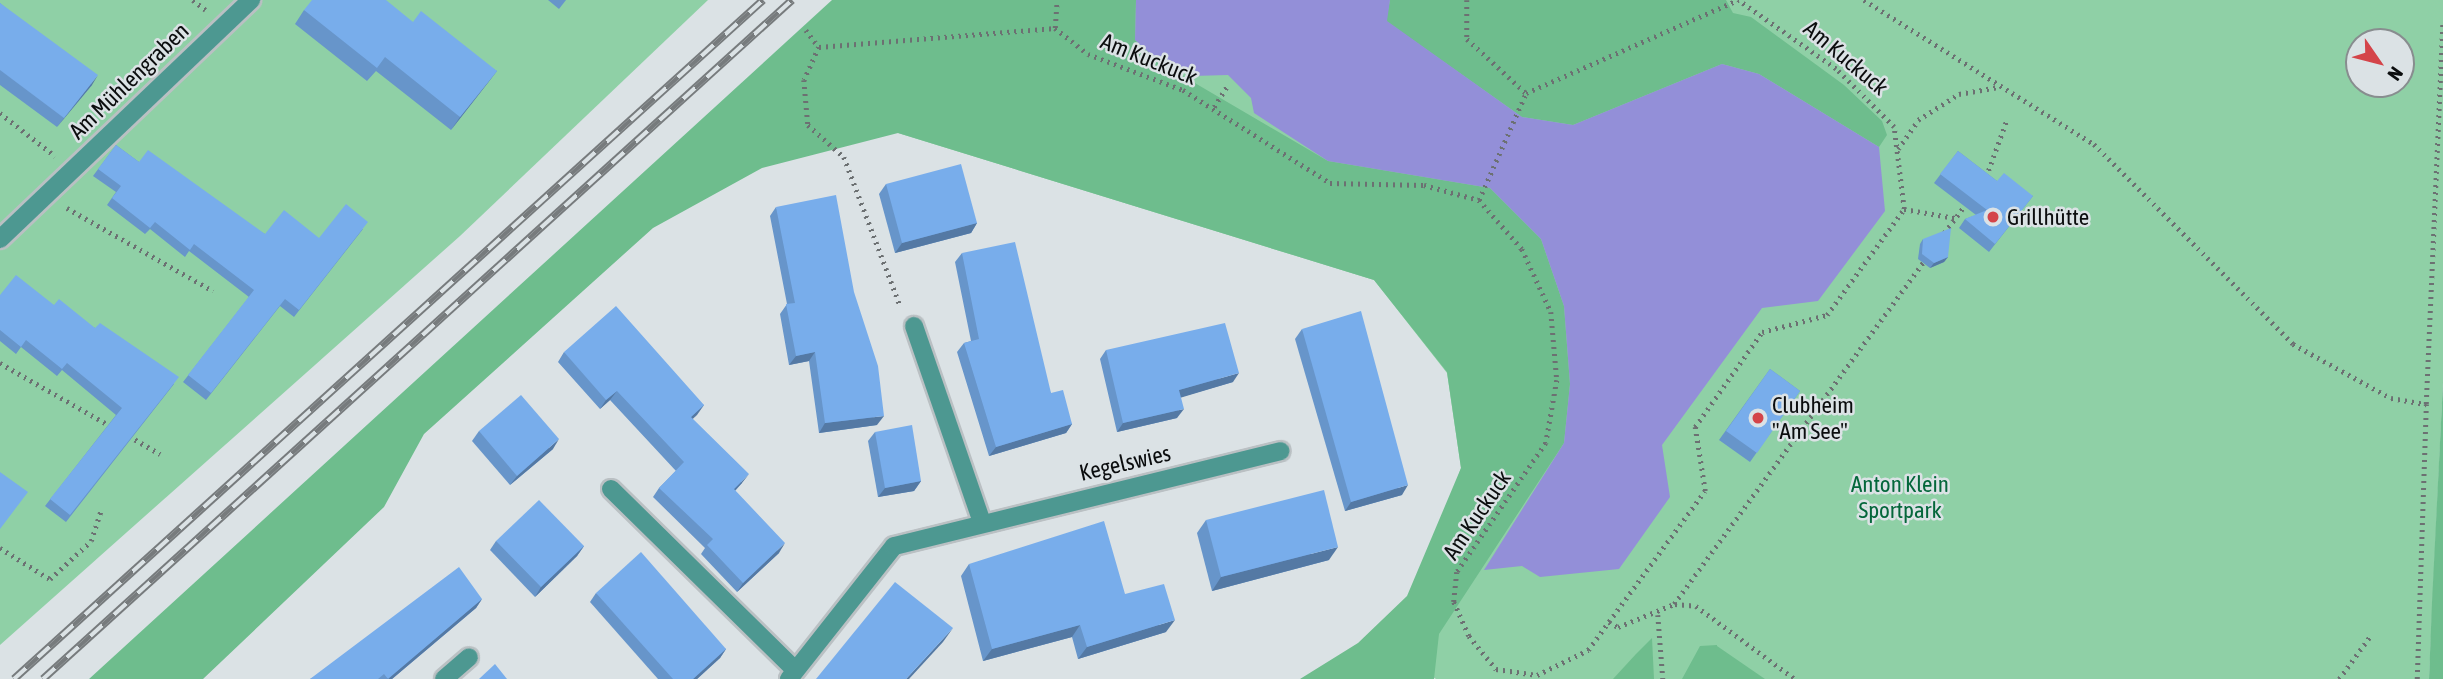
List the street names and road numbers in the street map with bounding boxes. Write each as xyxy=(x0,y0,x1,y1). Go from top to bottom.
street label: Am Kuckuck xyxy=(1798,15,1894,101)
street label: Am Mühlengraben xyxy=(63,17,195,145)
street label: Am Kuckuck xyxy=(1097,27,1201,91)
street label: Kegelswies xyxy=(1077,439,1173,487)
street label: Am Kuckuck xyxy=(1437,465,1517,565)

